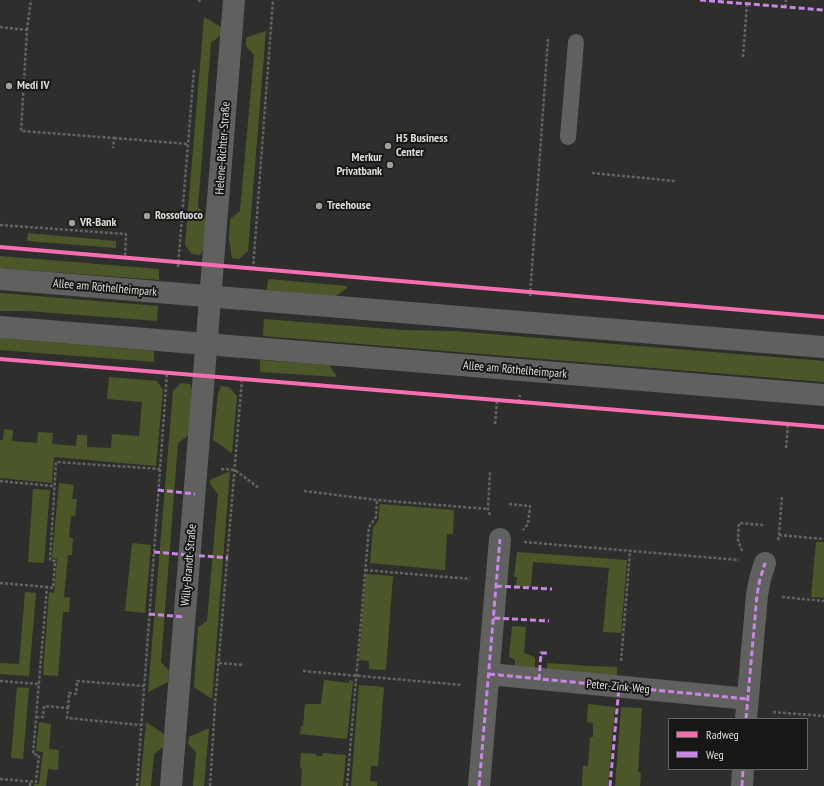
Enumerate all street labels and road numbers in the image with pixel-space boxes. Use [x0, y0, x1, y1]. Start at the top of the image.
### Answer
street label: Helene-Richter-Straße [213, 101, 233, 195]
street label: Allee am Röthelheimpark [52, 276, 158, 300]
street label: Allee am Röthelheimpark [462, 358, 568, 382]
street label: Willy-Brandt-Straße [178, 523, 200, 607]
street label: Peter-Zink-Weg [586, 677, 650, 697]

